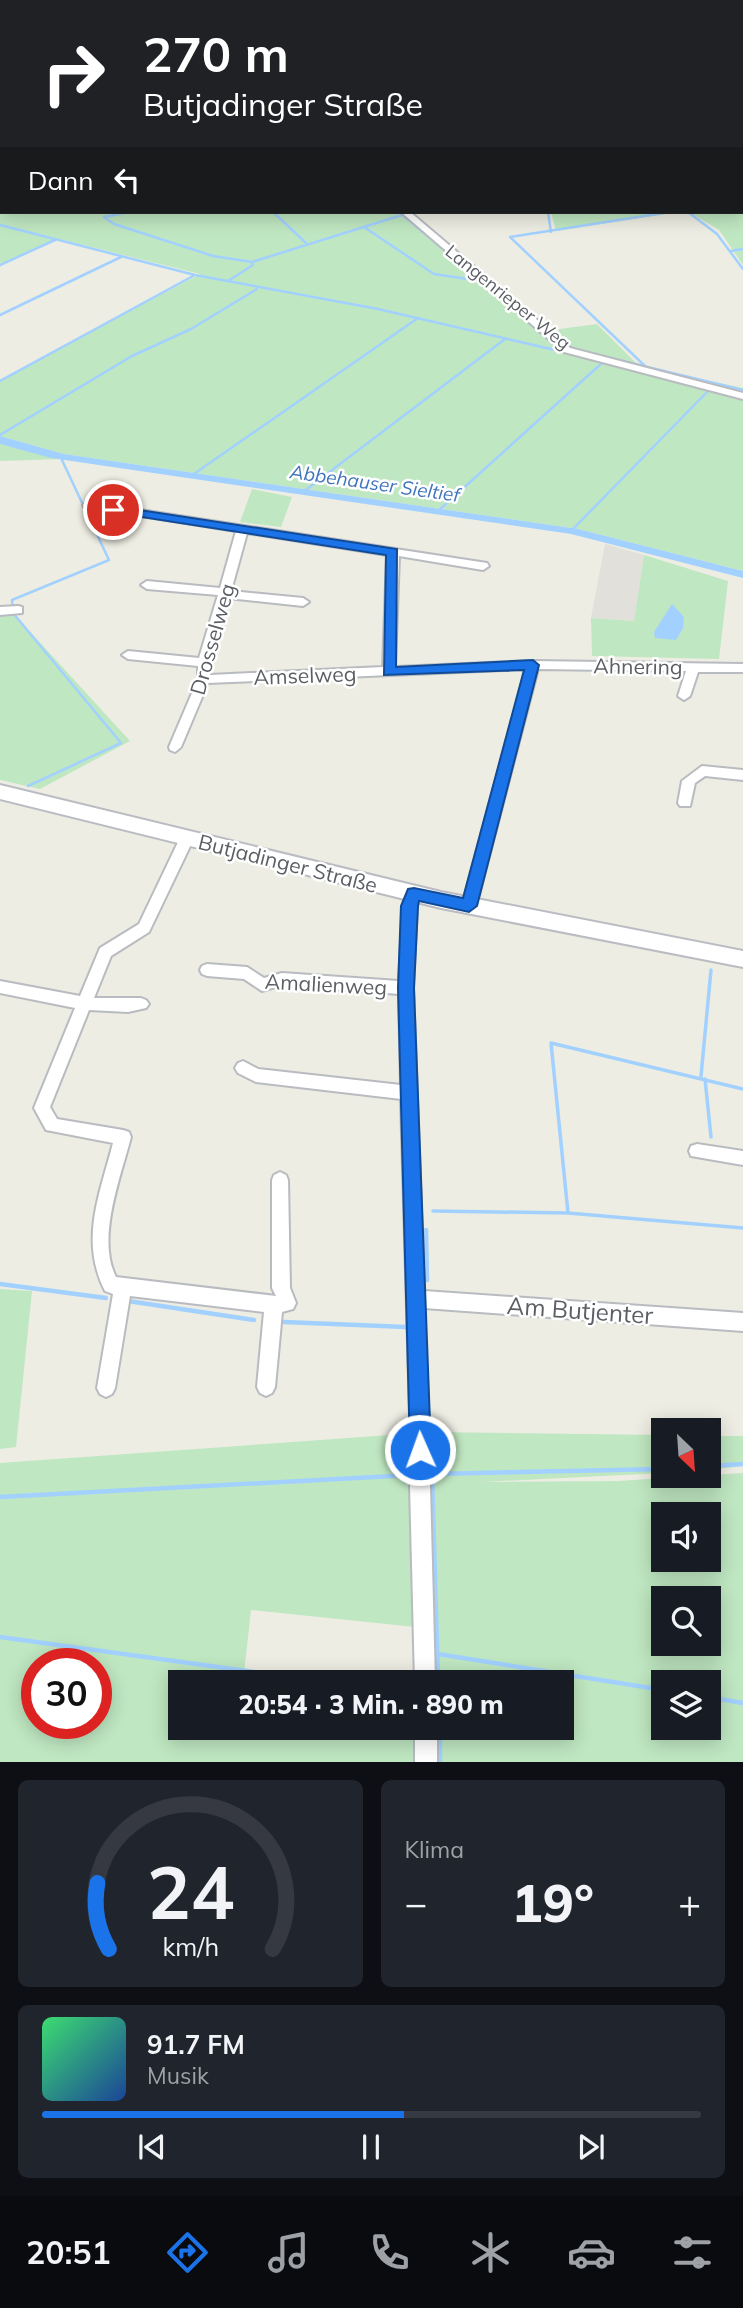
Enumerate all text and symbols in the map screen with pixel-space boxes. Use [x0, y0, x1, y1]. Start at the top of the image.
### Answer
text: 270 m [143, 23, 289, 84]
icon: right [28, 28, 119, 119]
text: Butjadinger Straße [143, 84, 423, 124]
icon: left [108, 161, 146, 199]
text: Dann [28, 164, 94, 197]
street label: Langenrieper Weg [441, 239, 575, 355]
water label: Abbehauser Sieltief [287, 459, 464, 507]
pin [83, 480, 143, 540]
icon: arrive [94, 491, 132, 529]
street label: Drosselweg [184, 580, 240, 698]
street label: Ahnering [593, 652, 683, 680]
street label: Amselweg [253, 660, 357, 690]
street label: Butjadinger Straße [196, 828, 380, 898]
street label: Amalienweg [264, 968, 388, 1000]
street label: Am Butjenter [506, 1290, 654, 1330]
position arrow [383, 1413, 457, 1487]
north arrow [651, 1418, 721, 1488]
map controls [651, 1418, 721, 1740]
button: sound [651, 1502, 721, 1572]
button: search [651, 1586, 721, 1656]
speed limit sign: 30 [21, 1648, 112, 1739]
button: layers [651, 1670, 721, 1740]
text: 20:54 · 3 Min. · 890 m [238, 1688, 504, 1721]
text: Klima [405, 1835, 464, 1864]
text: 24 [147, 1847, 234, 1938]
text: 19° [512, 1870, 594, 1935]
text: − [405, 1879, 427, 1927]
text: + [678, 1879, 701, 1927]
text: km/h [162, 1931, 219, 1962]
text: 91.7 FM [147, 2028, 245, 2061]
text: Musik [147, 2061, 209, 2090]
icon: previous [133, 2128, 171, 2166]
icon: pause [352, 2128, 390, 2166]
icon: next [572, 2128, 610, 2166]
icon: directions [163, 2228, 212, 2277]
icon: music [264, 2228, 313, 2277]
icon: phone [365, 2228, 414, 2277]
icon: climate [466, 2228, 515, 2277]
icon: car [567, 2228, 616, 2277]
icon: filters [668, 2228, 717, 2277]
text: 20:51 [26, 2232, 111, 2272]

